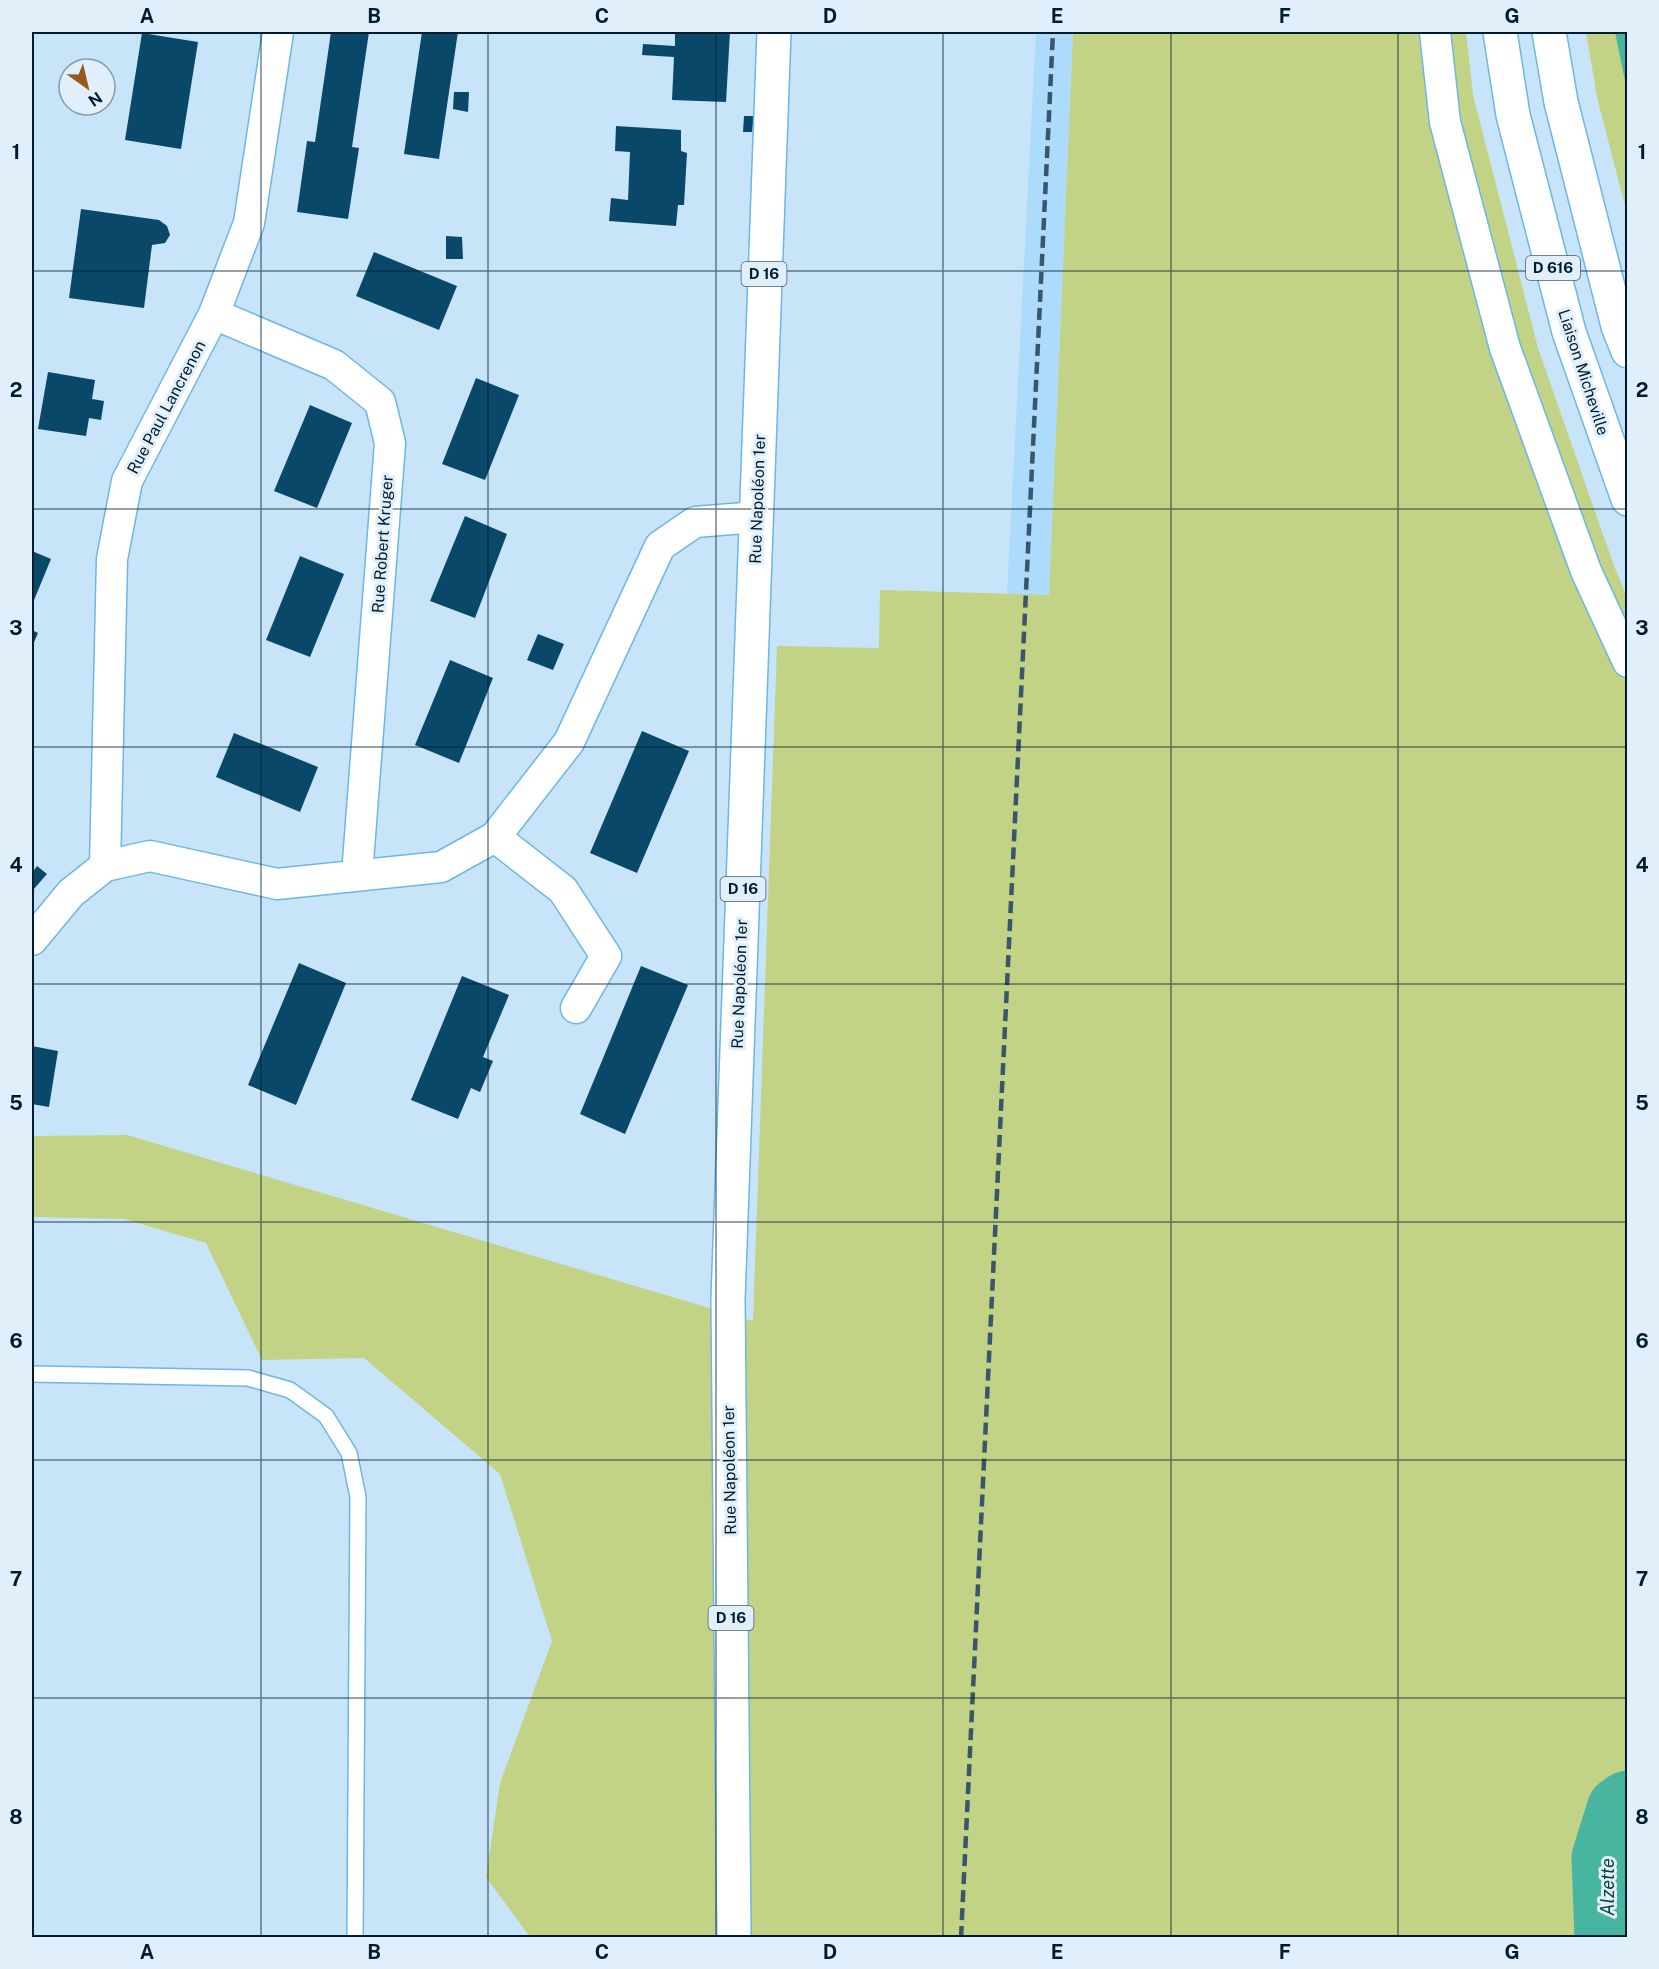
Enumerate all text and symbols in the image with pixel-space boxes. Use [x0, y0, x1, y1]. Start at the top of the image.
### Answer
text: A [140, 4, 154, 28]
text: B [367, 4, 381, 28]
text: C [595, 4, 609, 28]
text: D [823, 4, 837, 28]
text: E [1051, 4, 1063, 28]
text: F [1279, 4, 1291, 28]
text: G [1504, 4, 1520, 28]
north arrow [57, 57, 117, 117]
text: N [85, 88, 106, 110]
text: 1 [12, 140, 20, 164]
text: 1 [1638, 140, 1646, 164]
road number: D 616 [1526, 256, 1580, 280]
road number: D 16 [742, 262, 786, 286]
street label: Liaison Micheville [1554, 307, 1613, 438]
street label: Rue Paul Lancrenon [123, 337, 210, 477]
text: 2 [10, 378, 22, 402]
text: 2 [1636, 378, 1648, 402]
street label: Rue Napoléon 1er [746, 434, 769, 564]
street label: Rue Robert Kruger [368, 474, 397, 614]
text: 3 [9, 616, 23, 640]
text: 3 [1635, 616, 1649, 640]
text: 4 [9, 853, 23, 877]
text: 4 [1635, 853, 1649, 877]
road number: D 16 [720, 877, 766, 901]
street label: Rue Napoléon 1er [728, 919, 751, 1049]
text: 5 [9, 1091, 23, 1115]
text: 5 [1635, 1091, 1649, 1115]
text: 6 [9, 1329, 23, 1353]
text: 6 [1635, 1329, 1649, 1353]
street label: Rue Napoléon 1er [719, 1405, 740, 1535]
text: 7 [10, 1567, 22, 1591]
text: 7 [1636, 1567, 1648, 1591]
road number: D 16 [708, 1606, 754, 1630]
text: 8 [9, 1805, 23, 1829]
text: 8 [1635, 1805, 1649, 1829]
water label: Alzette [1597, 1858, 1618, 1916]
text: A [140, 1940, 154, 1964]
text: B [367, 1940, 381, 1964]
text: C [595, 1940, 609, 1964]
text: D [823, 1940, 837, 1964]
text: E [1051, 1940, 1063, 1964]
text: F [1279, 1940, 1291, 1964]
text: G [1504, 1940, 1520, 1964]

